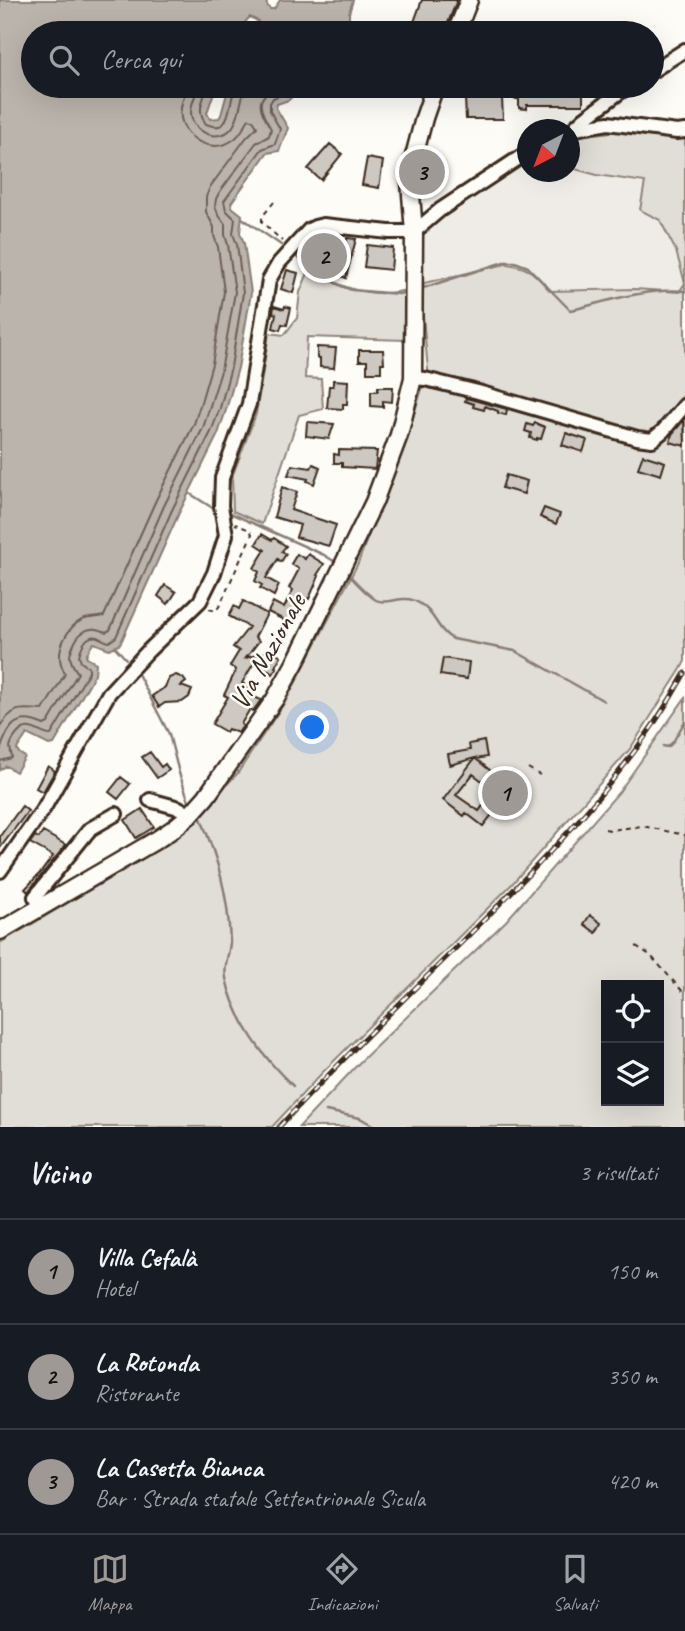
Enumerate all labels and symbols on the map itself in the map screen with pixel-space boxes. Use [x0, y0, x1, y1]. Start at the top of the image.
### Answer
north arrow [517, 119, 580, 182]
pin: 3 [399, 146, 445, 198]
pin: 2 [301, 230, 347, 282]
street label: Via Nazionale [221, 586, 314, 715]
your location [295, 710, 329, 744]
pin: 1 [482, 767, 528, 819]

